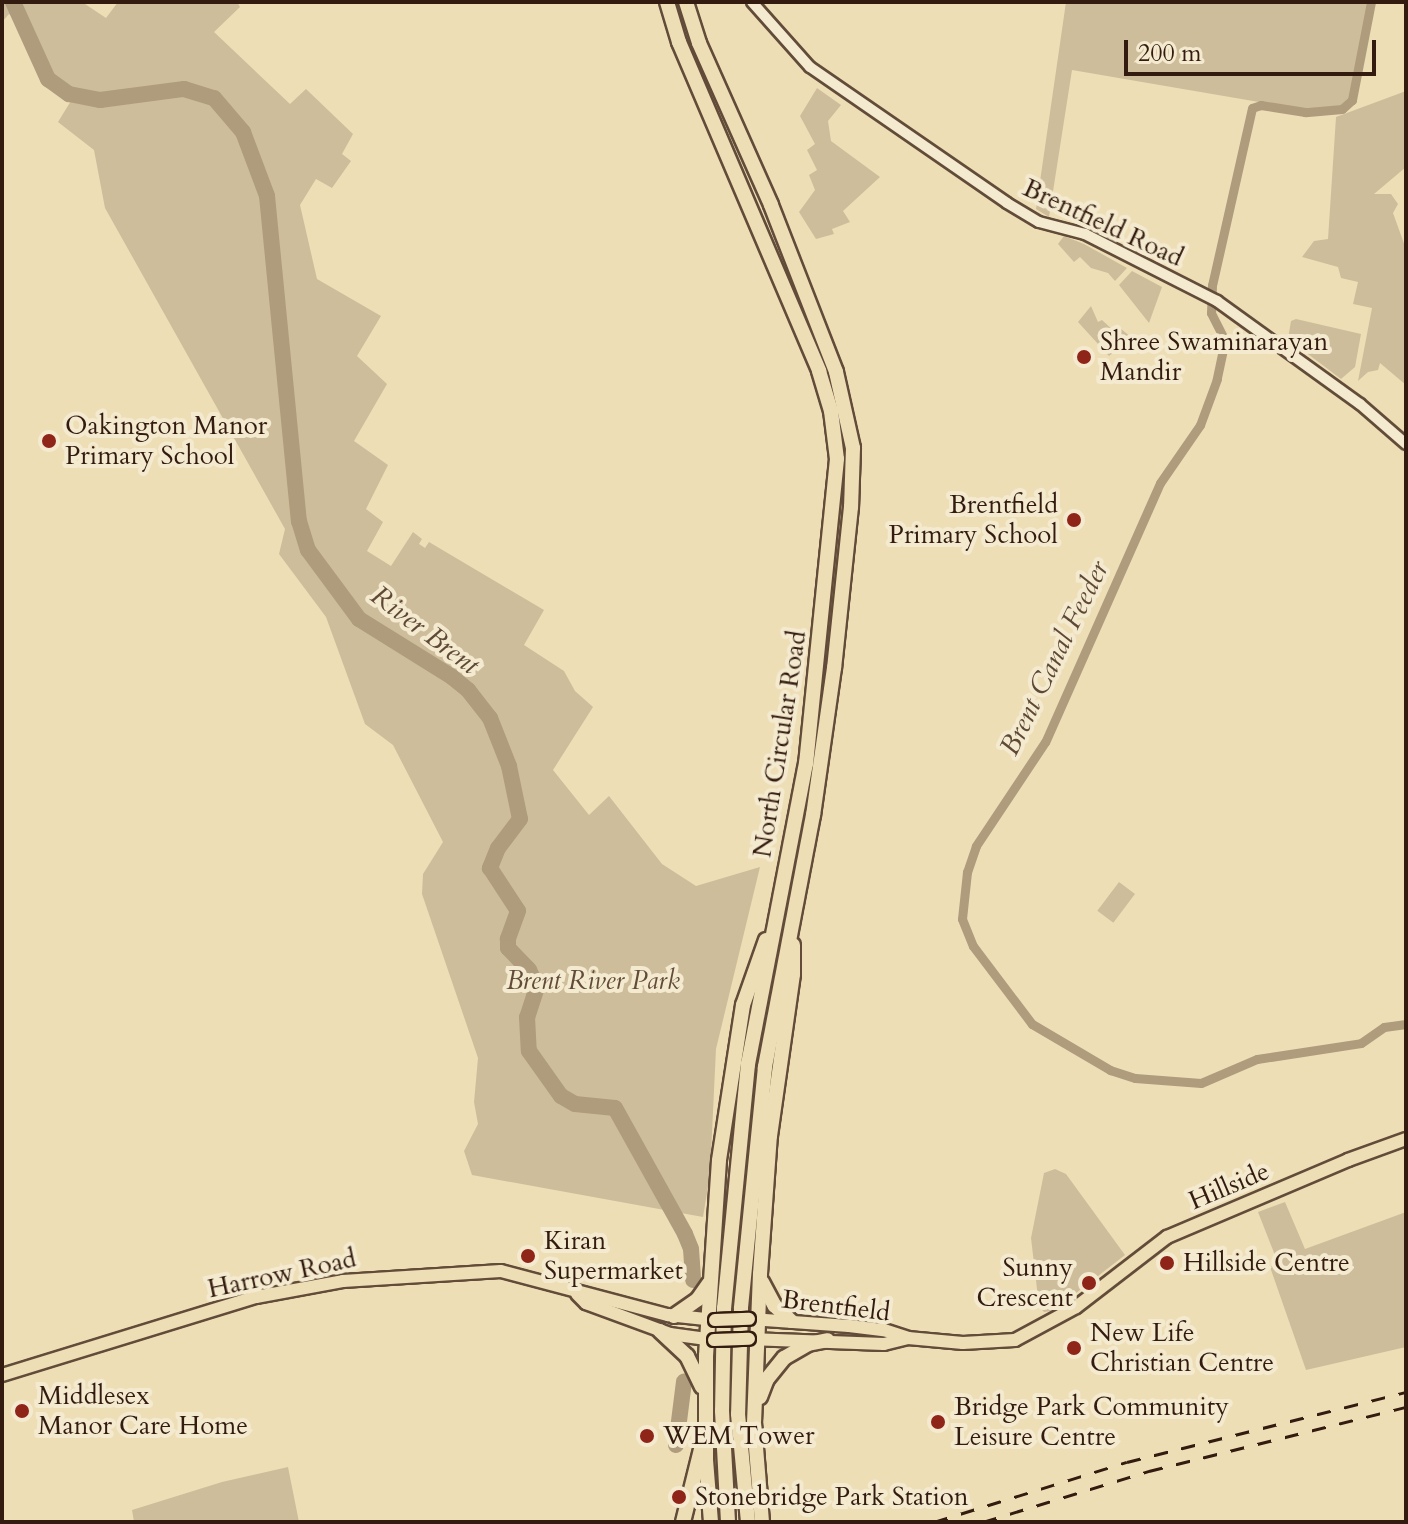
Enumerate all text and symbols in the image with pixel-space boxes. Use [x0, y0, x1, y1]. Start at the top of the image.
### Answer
scale bar [1128, 24, 1380, 74]
text: 200 m [1138, 37, 1202, 70]
street label: Brentfield Road [1018, 172, 1188, 274]
place label: Shree Swaminarayan Mandir [1100, 326, 1328, 388]
marker: Shree Swaminarayan Mandir [1075, 348, 1093, 366]
place label: Oakington Manor Primary School [65, 410, 267, 472]
marker: Oakington Manor Primary School [40, 432, 58, 450]
place label: Brentfield Primary School [889, 489, 1058, 550]
marker: Brentfield Primary School [1065, 511, 1083, 529]
water label: Brent Canal Feeder [992, 555, 1116, 761]
water label: River Brent [364, 578, 486, 682]
street label: North Circular Road [747, 628, 813, 860]
park label: Brent River Park [506, 965, 680, 997]
street label: Hillside [1184, 1155, 1274, 1217]
place label: Kiran Supermarket [544, 1225, 683, 1286]
street label: Harrow Road [205, 1243, 359, 1305]
marker: Kiran Supermarket [519, 1247, 537, 1265]
place label: Hillside Centre [1183, 1247, 1350, 1279]
place label: Sunny Crescent [976, 1252, 1073, 1314]
marker: Hillside Centre [1158, 1254, 1176, 1272]
marker: Sunny Crescent [1080, 1274, 1098, 1292]
street label: Brentfield [780, 1284, 892, 1328]
place label: New Life Christian Centre [1090, 1317, 1274, 1378]
marker: New Life Christian Centre [1065, 1339, 1083, 1357]
place label: Middlesex Manor Care Home [38, 1380, 248, 1442]
place label: Bridge Park Community Leisure Centre [954, 1391, 1229, 1452]
marker: Middlesex Manor Care Home [13, 1402, 31, 1420]
marker: Bridge Park Community Leisure Centre [929, 1413, 947, 1431]
place label: WEM Tower [663, 1420, 814, 1452]
marker: WEM Tower [638, 1427, 656, 1445]
place label: Stonebridge Park Station [695, 1481, 969, 1513]
marker: Stonebridge Park Station [670, 1488, 688, 1506]

